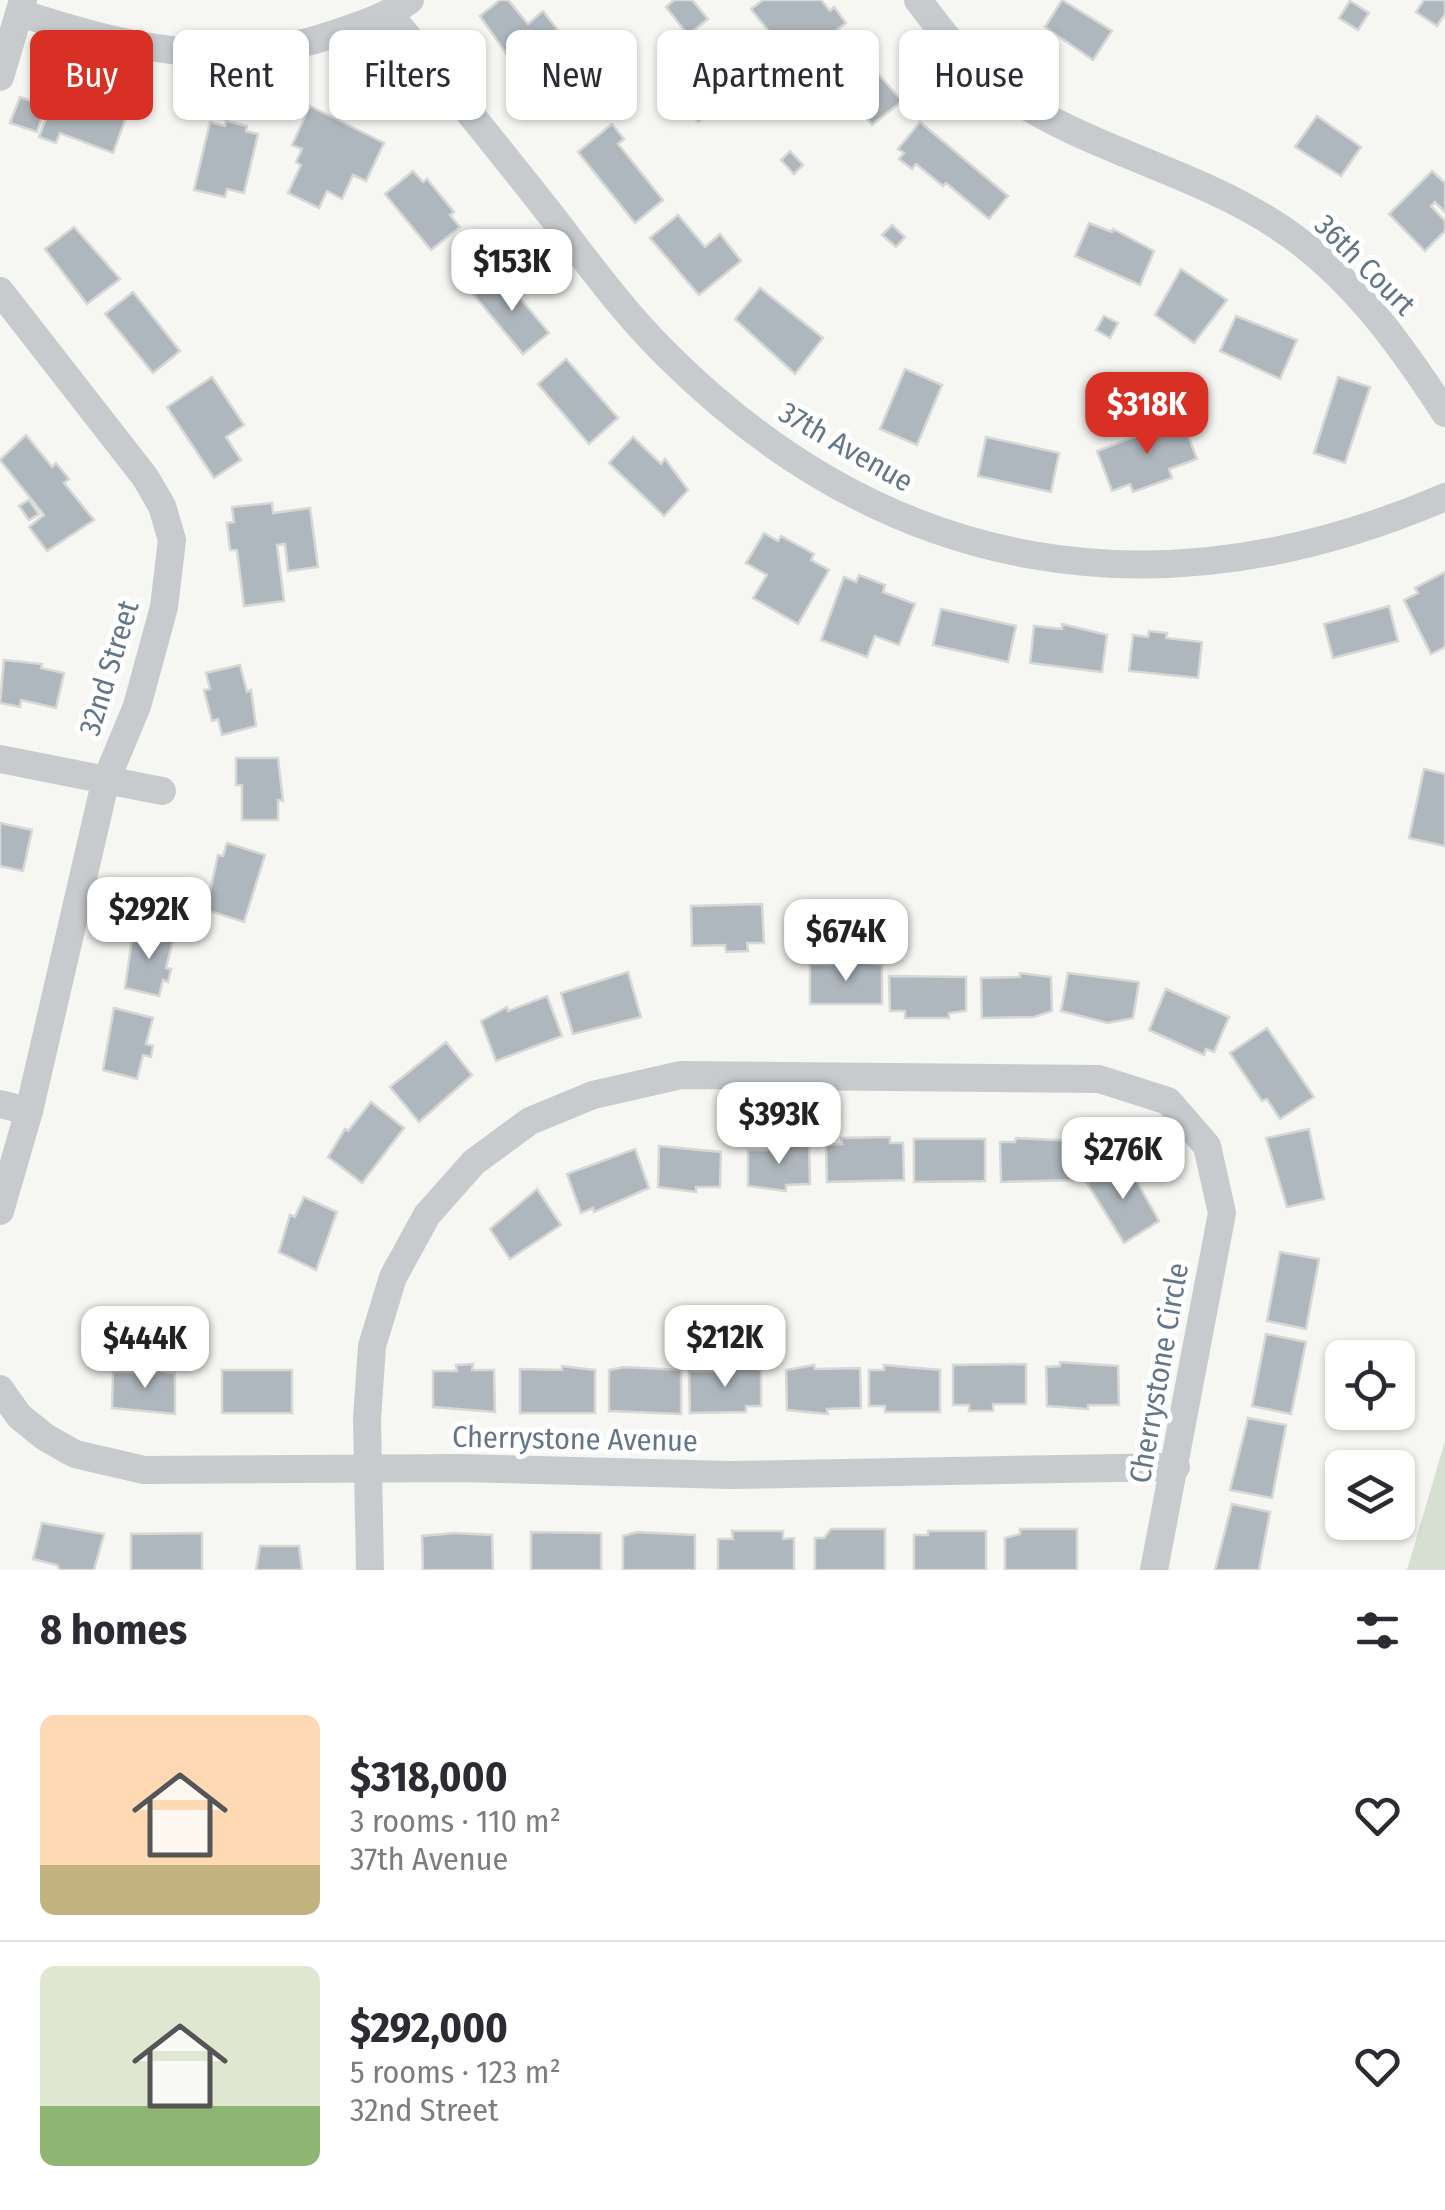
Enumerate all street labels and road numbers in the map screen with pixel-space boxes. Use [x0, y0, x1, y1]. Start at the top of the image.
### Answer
street label: 36th Court [1307, 207, 1423, 323]
street label: 37th Avenue [773, 394, 919, 500]
street label: 32nd Street [71, 596, 147, 740]
street label: Cherrystone Circle [1122, 1260, 1196, 1486]
street label: Cherrystone Avenue [452, 1419, 698, 1459]

